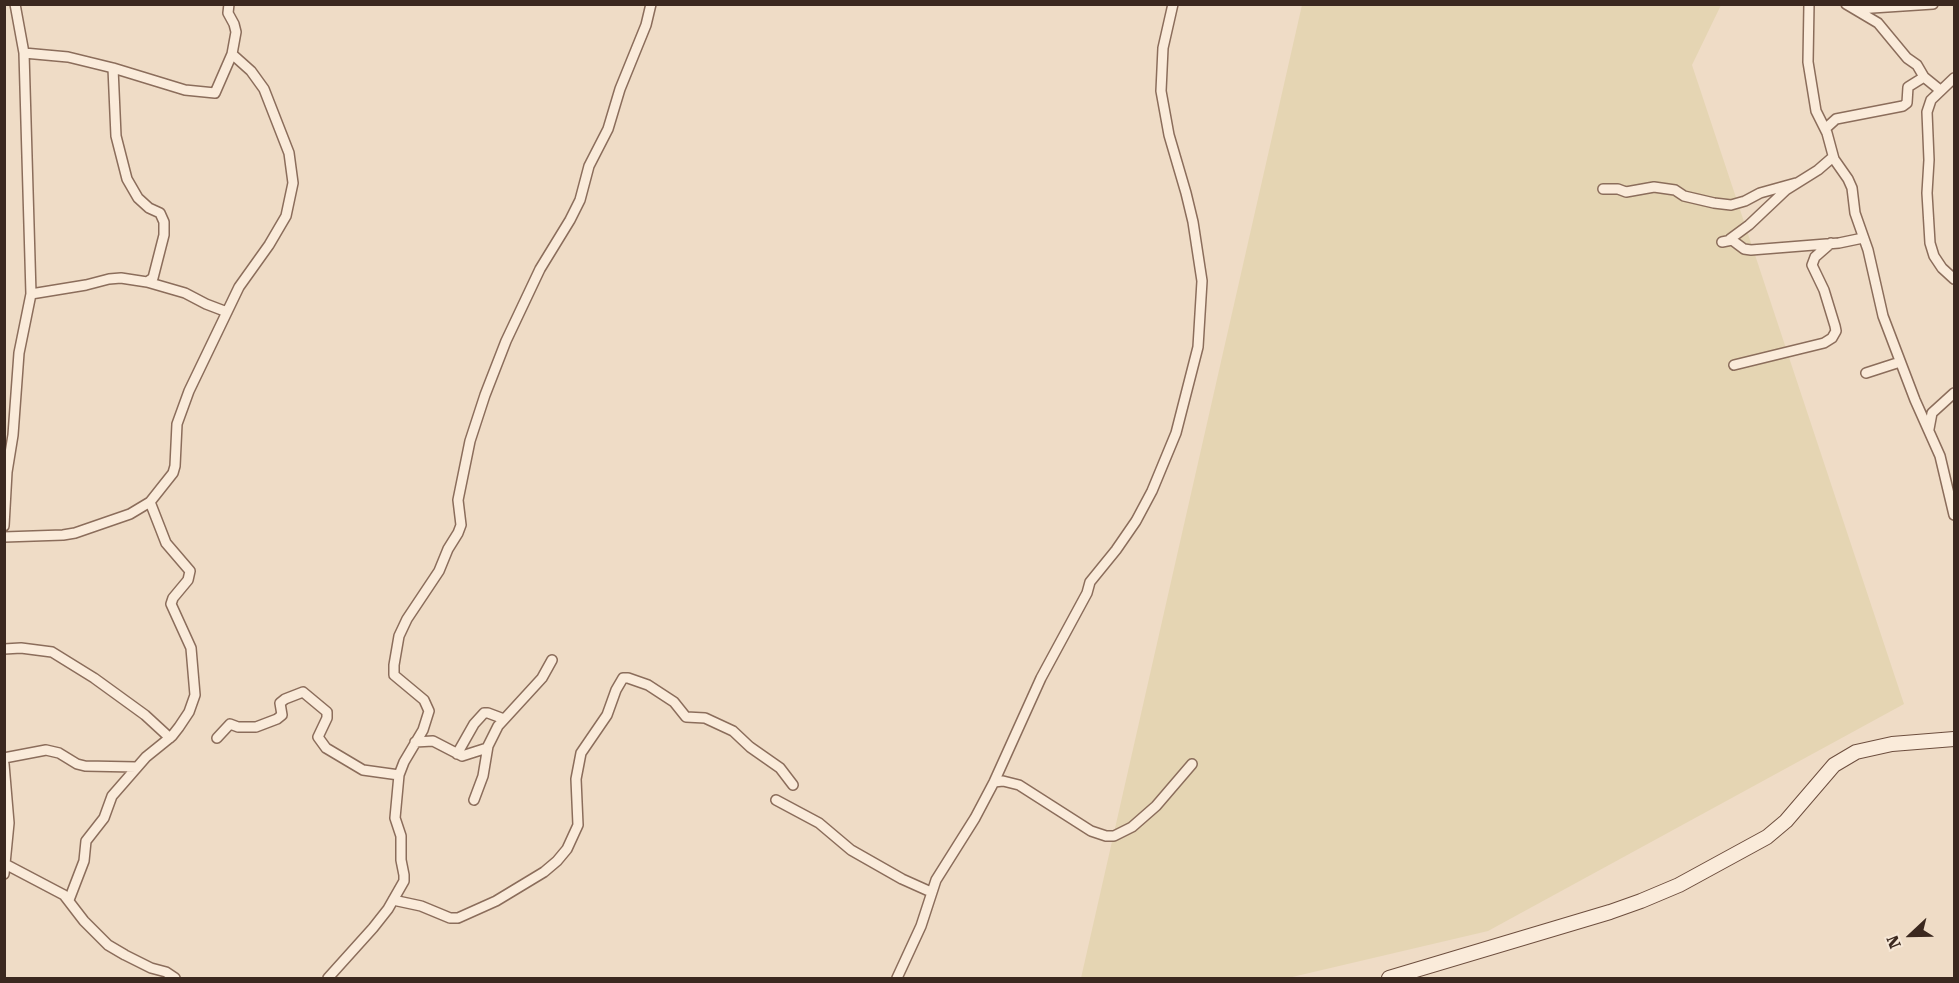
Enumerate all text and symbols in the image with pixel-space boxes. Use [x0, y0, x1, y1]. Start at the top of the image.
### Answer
north arrow [1881, 905, 1941, 965]
text: N [1883, 933, 1905, 951]

